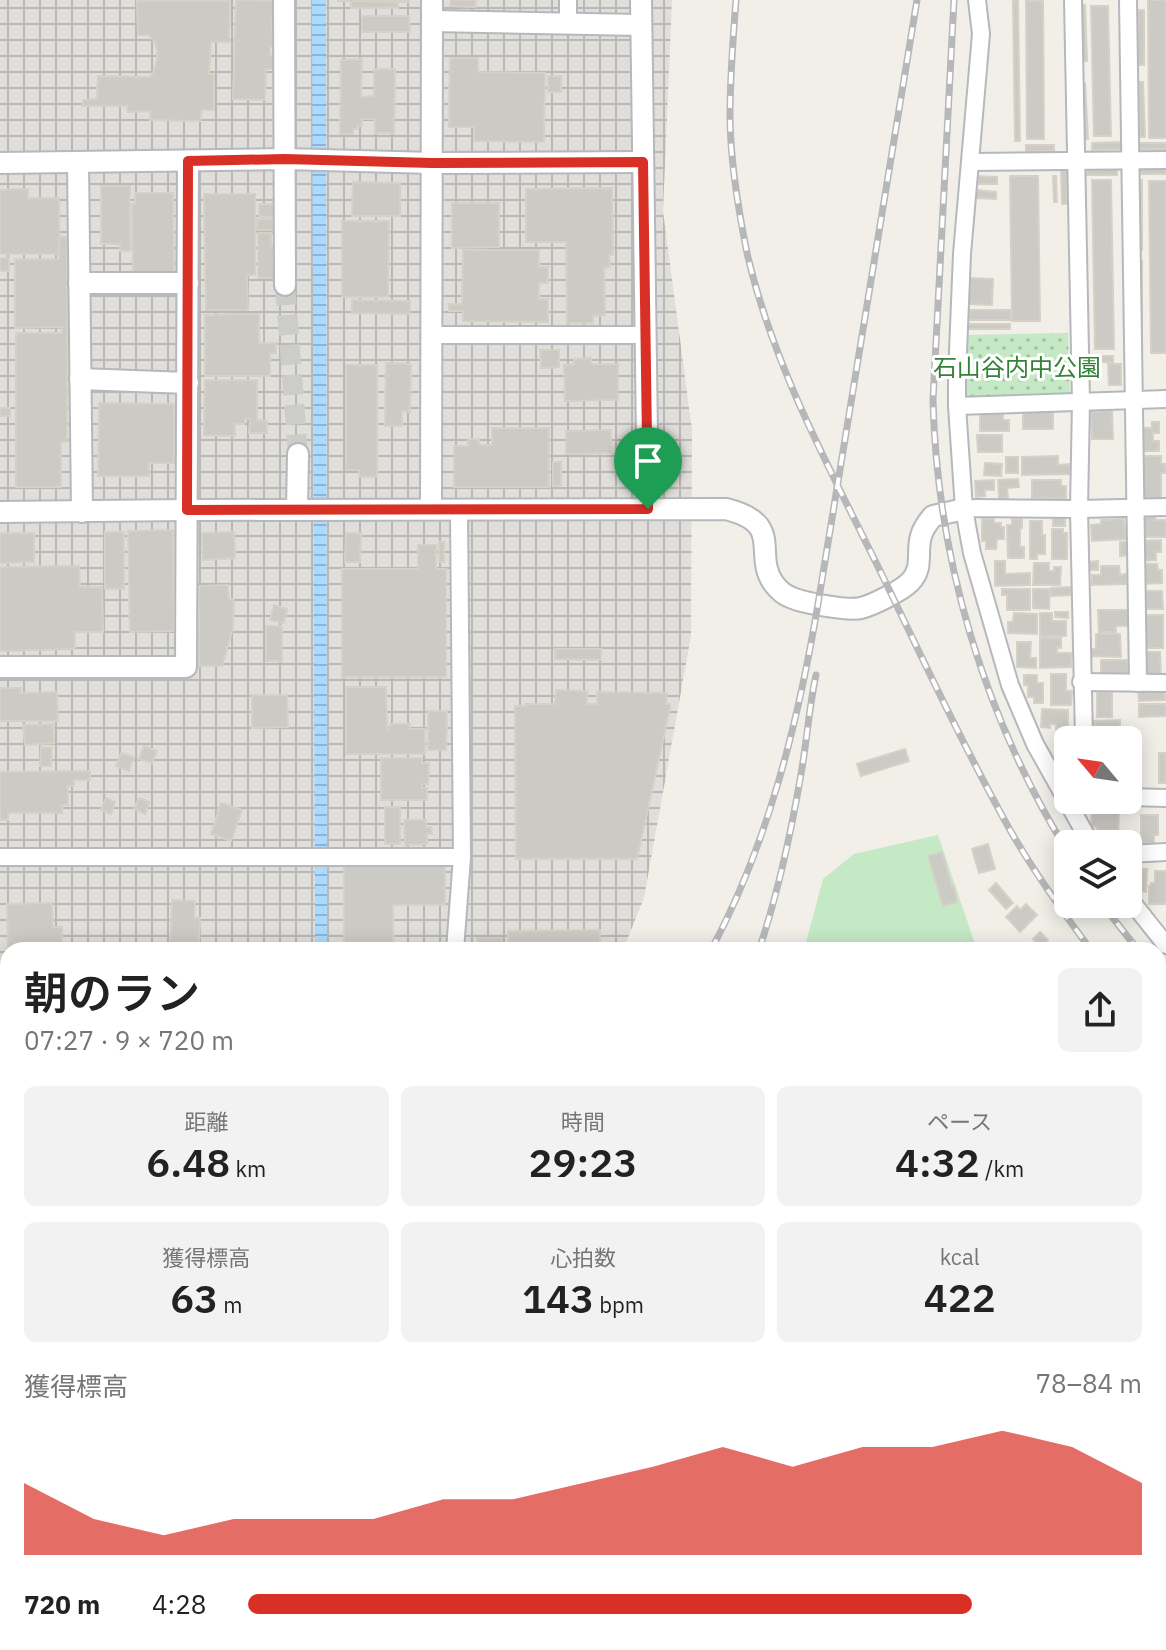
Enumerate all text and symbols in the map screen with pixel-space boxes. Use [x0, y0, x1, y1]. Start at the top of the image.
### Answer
park label: 石山谷内中公園 [933, 351, 1101, 383]
pin [614, 427, 682, 509]
icon: arrive [626, 439, 670, 483]
north arrow [1054, 726, 1142, 814]
map controls [1054, 726, 1142, 918]
button: layers [1054, 830, 1142, 918]
text: 朝のラン [24, 964, 200, 1021]
button: share [1058, 968, 1142, 1052]
text: 07:27 · 9 × 720 m [24, 1023, 234, 1057]
text: 距離 [184, 1107, 228, 1136]
text: 時間 [561, 1107, 605, 1136]
text: ペース [927, 1107, 992, 1136]
text: 6.48 [146, 1136, 230, 1188]
text: 29:23 [529, 1136, 637, 1188]
text: 4:32 [895, 1136, 980, 1188]
text: km [230, 1154, 266, 1183]
text: /km [980, 1154, 1024, 1183]
text: kcal [940, 1242, 980, 1271]
text: 獲得標高 [162, 1243, 250, 1272]
text: 心拍数 [550, 1243, 616, 1272]
text: 422 [924, 1271, 996, 1323]
text: 63 [170, 1272, 218, 1324]
text: 143 [522, 1272, 594, 1324]
text: m [218, 1290, 243, 1319]
text: bpm [594, 1290, 644, 1319]
text: 78–84 m [1035, 1366, 1142, 1400]
text: 獲得標高 [24, 1369, 128, 1403]
text: 720 m [24, 1587, 100, 1621]
text: 4:28 [152, 1587, 206, 1621]

